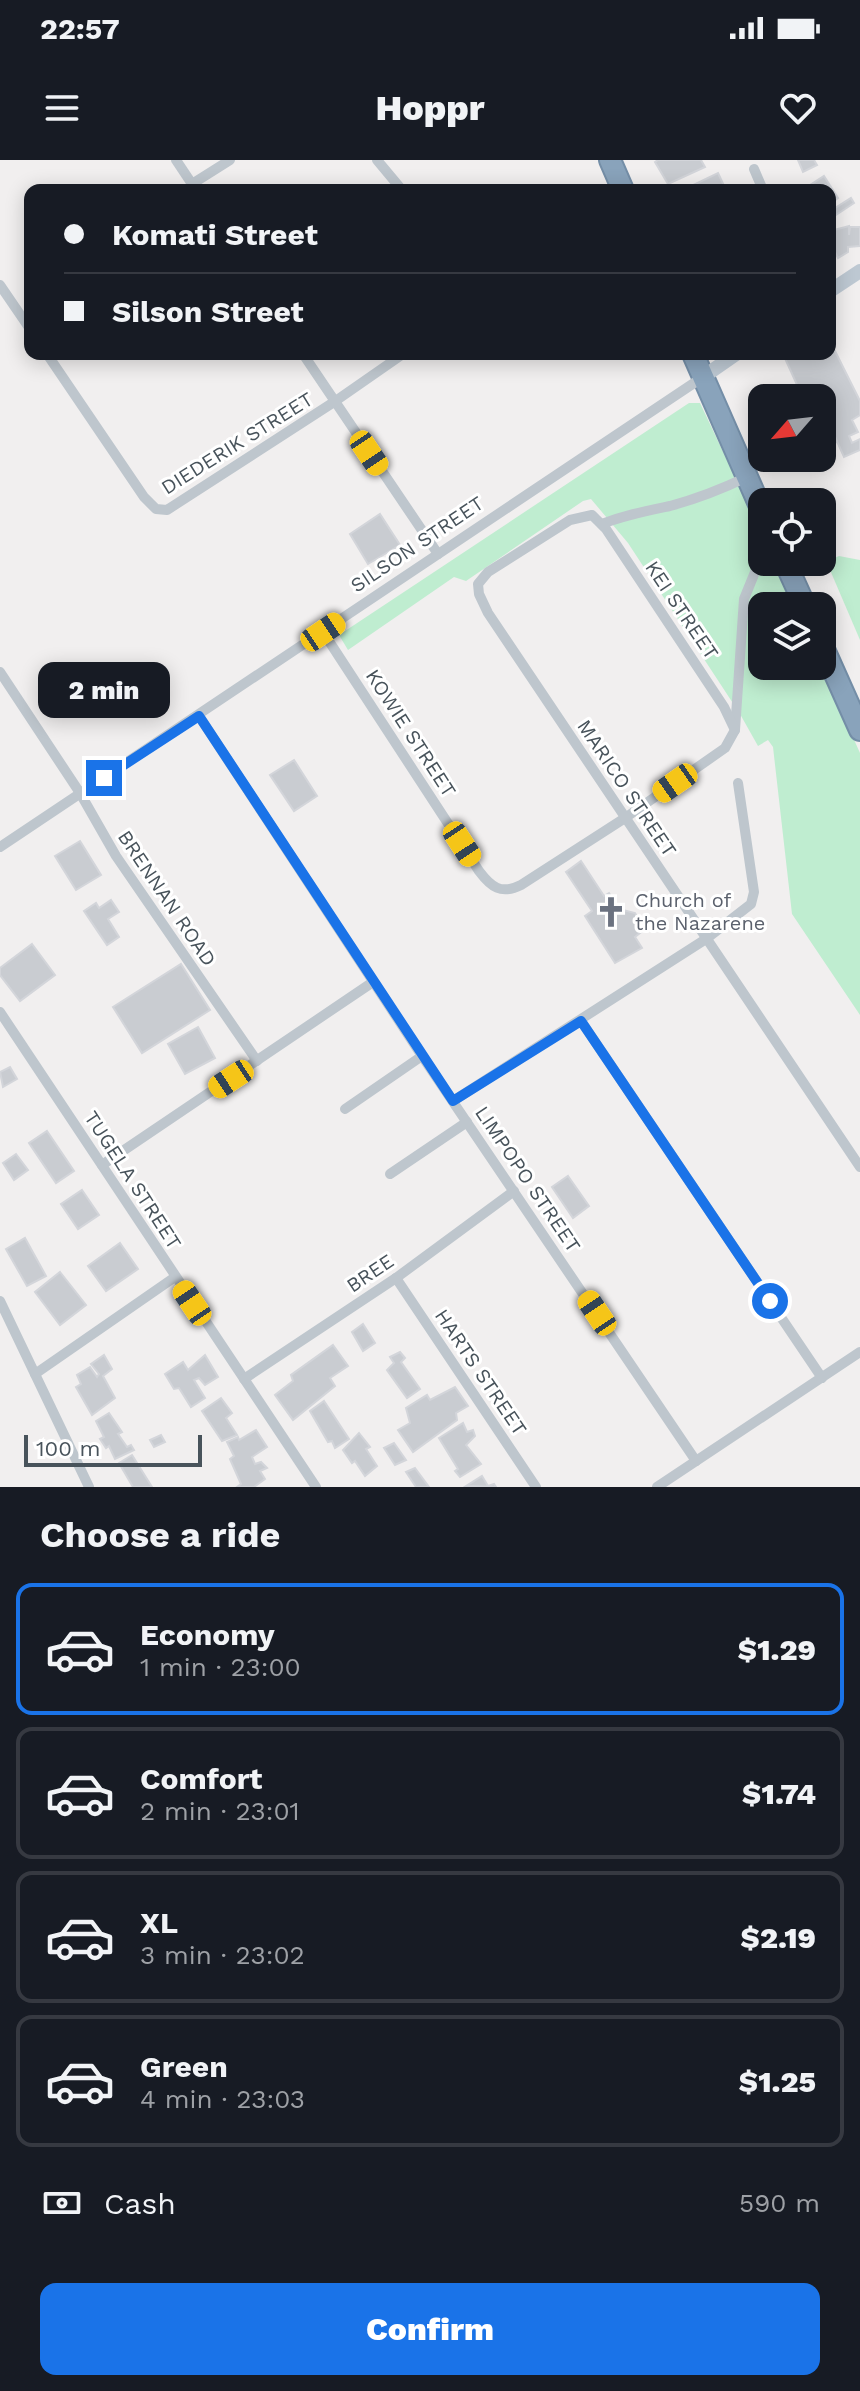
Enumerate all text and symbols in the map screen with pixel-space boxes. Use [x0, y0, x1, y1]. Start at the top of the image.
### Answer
text: 22:57 [40, 11, 120, 46]
icon: menu [40, 86, 84, 130]
icon: heart [776, 86, 820, 130]
text: Hoppr [375, 87, 485, 129]
text: Komati Street [112, 217, 318, 252]
text: Silson Street [112, 294, 304, 329]
north arrow [748, 384, 836, 472]
map controls [748, 384, 836, 680]
street label: DIEDERIK STREET [157, 387, 317, 499]
car [346, 426, 392, 480]
button: locate [748, 488, 836, 576]
street label: SILSON STREET [346, 491, 488, 597]
street label: KEI STREET [640, 556, 724, 664]
button: layers [748, 592, 836, 680]
car [296, 609, 350, 655]
callout: 2 min [38, 662, 170, 718]
street label: KOWIE STREET [361, 665, 461, 801]
text: 2 min [69, 675, 139, 705]
street label: MARICO STREET [572, 715, 682, 861]
car [648, 759, 702, 807]
route end [86, 760, 122, 796]
car [439, 817, 485, 871]
street label: BRENNAN ROAD [113, 826, 221, 970]
place label: Church of the Nazarene [635, 888, 765, 935]
church icon: Church of the Nazarene [594, 895, 628, 929]
car [204, 1056, 258, 1102]
street label: LIMPOPO STREET [470, 1101, 586, 1257]
street label: TUGELA STREET [79, 1106, 187, 1254]
street label: BREE [342, 1249, 398, 1297]
car [169, 1276, 215, 1330]
route start [752, 1283, 788, 1319]
car [574, 1286, 620, 1340]
street label: HARTS STREET [430, 1304, 532, 1440]
scale bar [24, 1431, 202, 1467]
text: 100 m [36, 1436, 100, 1461]
text: Choose a ride [40, 1514, 280, 1556]
icon: car [44, 1613, 116, 1685]
text: Economy [140, 1617, 275, 1652]
text: $1.29 [738, 1632, 816, 1667]
text: 1 min · 23:00 [140, 1652, 301, 1682]
icon: car [44, 1757, 116, 1829]
text: Comfort [140, 1761, 262, 1796]
text: $1.74 [742, 1776, 816, 1811]
text: 2 min · 23:01 [140, 1796, 300, 1826]
icon: car [44, 1901, 116, 1973]
text: XL [140, 1905, 178, 1940]
text: $2.19 [741, 1920, 816, 1955]
text: 3 min · 23:02 [140, 1940, 305, 1970]
icon: car [44, 2045, 116, 2117]
text: Green [140, 2049, 228, 2084]
text: $1.25 [739, 2064, 816, 2099]
text: 4 min · 23:03 [140, 2084, 305, 2114]
icon: cash [40, 2181, 84, 2225]
text: Cash [104, 2186, 176, 2221]
text: 590 m [739, 2188, 820, 2218]
button: Confirm [40, 2283, 820, 2375]

